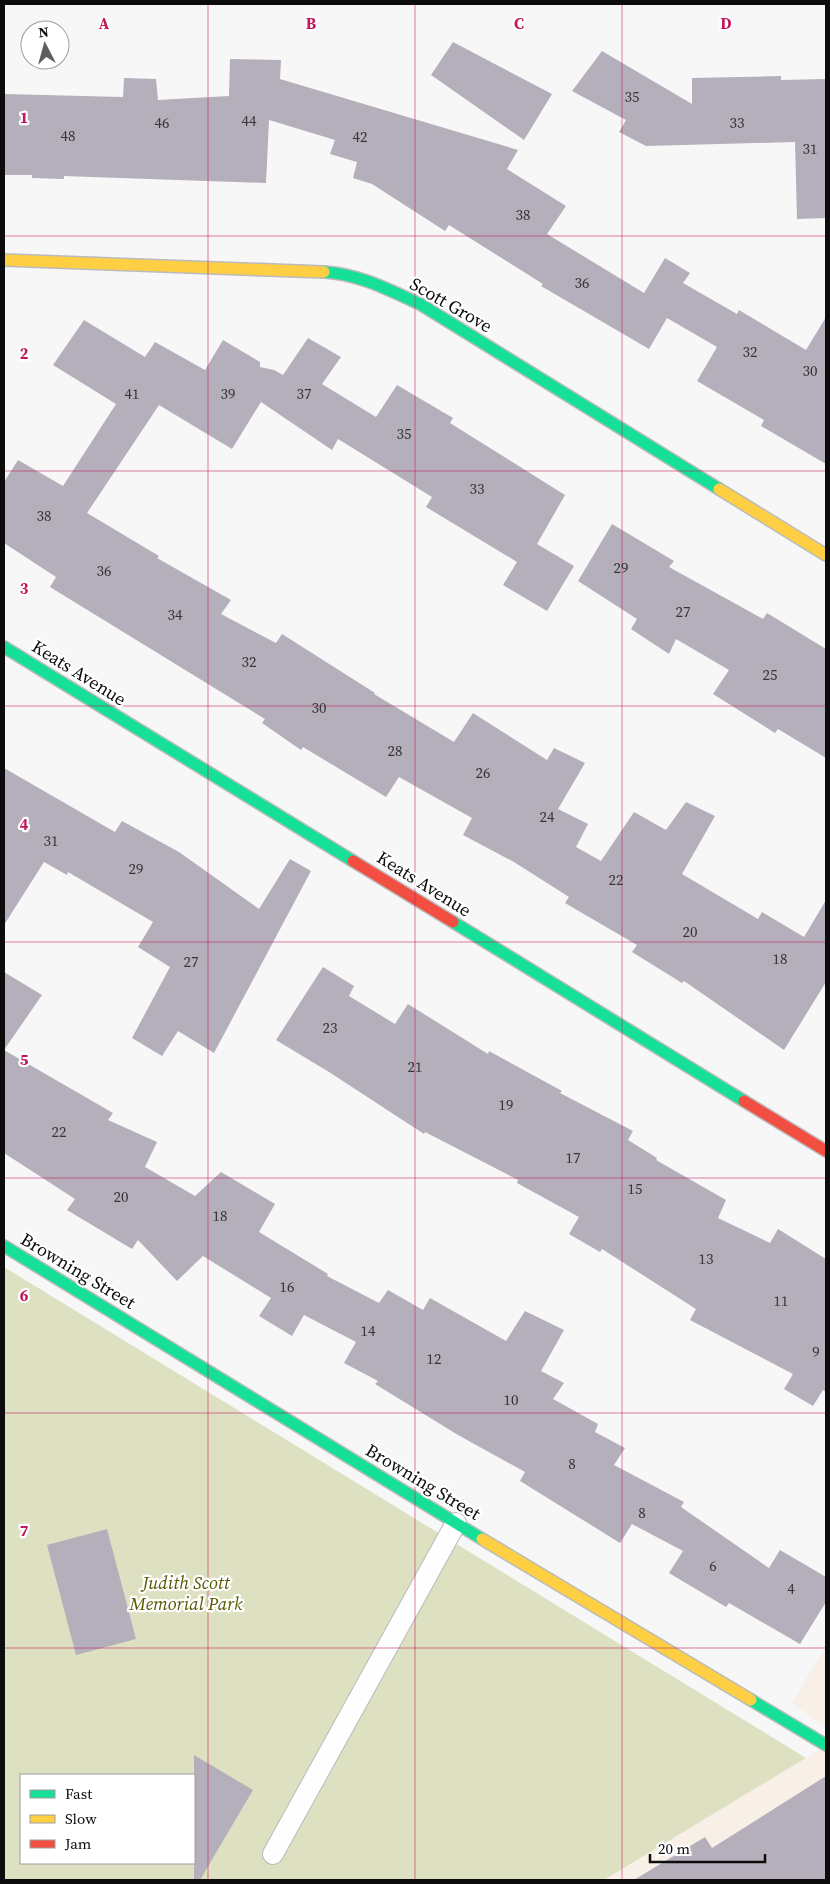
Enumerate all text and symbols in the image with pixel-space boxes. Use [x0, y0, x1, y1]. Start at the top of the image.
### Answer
text: A [99, 12, 110, 34]
text: B [306, 12, 317, 34]
text: C [514, 12, 524, 34]
text: D [720, 12, 732, 34]
north arrow [20, 20, 70, 70]
text: N [38, 22, 50, 43]
house number: 35 [624, 86, 640, 107]
text: 1 [20, 106, 28, 128]
house number: 44 [241, 110, 257, 131]
house number: 46 [154, 112, 170, 133]
house number: 33 [729, 112, 745, 133]
house number: 48 [60, 125, 76, 146]
house number: 42 [352, 126, 368, 147]
house number: 31 [802, 138, 818, 159]
house number: 38 [515, 204, 531, 225]
street label: Scott Grove [405, 271, 497, 338]
house number: 36 [574, 272, 590, 293]
house number: 32 [742, 341, 758, 362]
text: 2 [20, 342, 29, 364]
house number: 30 [802, 360, 818, 381]
house number: 41 [124, 383, 140, 404]
house number: 39 [220, 383, 236, 404]
house number: 37 [296, 383, 312, 404]
house number: 35 [396, 423, 412, 444]
house number: 33 [469, 478, 485, 499]
house number: 38 [36, 505, 52, 526]
house number: 29 [613, 557, 629, 578]
house number: 36 [96, 560, 112, 581]
text: 3 [20, 577, 29, 599]
house number: 27 [675, 601, 691, 622]
house number: 34 [167, 604, 183, 625]
street label: Keats Avenue [27, 634, 131, 711]
house number: 32 [241, 651, 257, 672]
house number: 25 [762, 664, 778, 685]
house number: 30 [311, 697, 327, 718]
house number: 28 [387, 740, 403, 761]
house number: 26 [475, 762, 491, 783]
house number: 24 [539, 806, 555, 827]
text: 4 [20, 813, 29, 835]
house number: 31 [43, 830, 59, 851]
street label: Keats Avenue [372, 845, 476, 922]
house number: 29 [128, 858, 144, 879]
house number: 22 [608, 869, 624, 890]
house number: 20 [682, 921, 698, 942]
house number: 18 [772, 948, 788, 969]
house number: 27 [183, 951, 199, 972]
house number: 23 [322, 1017, 338, 1038]
text: 5 [20, 1048, 29, 1070]
house number: 21 [407, 1056, 423, 1077]
house number: 19 [498, 1094, 514, 1115]
house number: 22 [51, 1121, 67, 1142]
house number: 17 [565, 1147, 581, 1168]
house number: 15 [627, 1178, 643, 1199]
house number: 20 [113, 1186, 129, 1207]
house number: 18 [212, 1205, 228, 1226]
street label: Browning Street [16, 1226, 140, 1315]
house number: 13 [698, 1248, 714, 1269]
house number: 16 [279, 1276, 295, 1297]
text: 6 [20, 1284, 29, 1306]
house number: 11 [773, 1290, 789, 1311]
house number: 14 [360, 1320, 376, 1341]
house number: 9 [812, 1341, 820, 1362]
house number: 12 [426, 1348, 442, 1369]
house number: 10 [503, 1389, 519, 1410]
street label: Browning Street [361, 1437, 485, 1526]
house number: 8 [568, 1453, 576, 1474]
house number: 8 [638, 1502, 646, 1523]
text: 7 [20, 1519, 29, 1541]
house number: 6 [709, 1555, 717, 1576]
park label: Judith Scott Memorial Park [129, 1570, 243, 1616]
house number: 4 [787, 1578, 795, 1599]
legend [20, 1774, 195, 1864]
text: Fast [65, 1783, 92, 1804]
text: Slow [65, 1808, 97, 1829]
scale bar [650, 1832, 765, 1864]
text: Jam [64, 1833, 92, 1854]
text: 20 m [658, 1838, 690, 1859]

